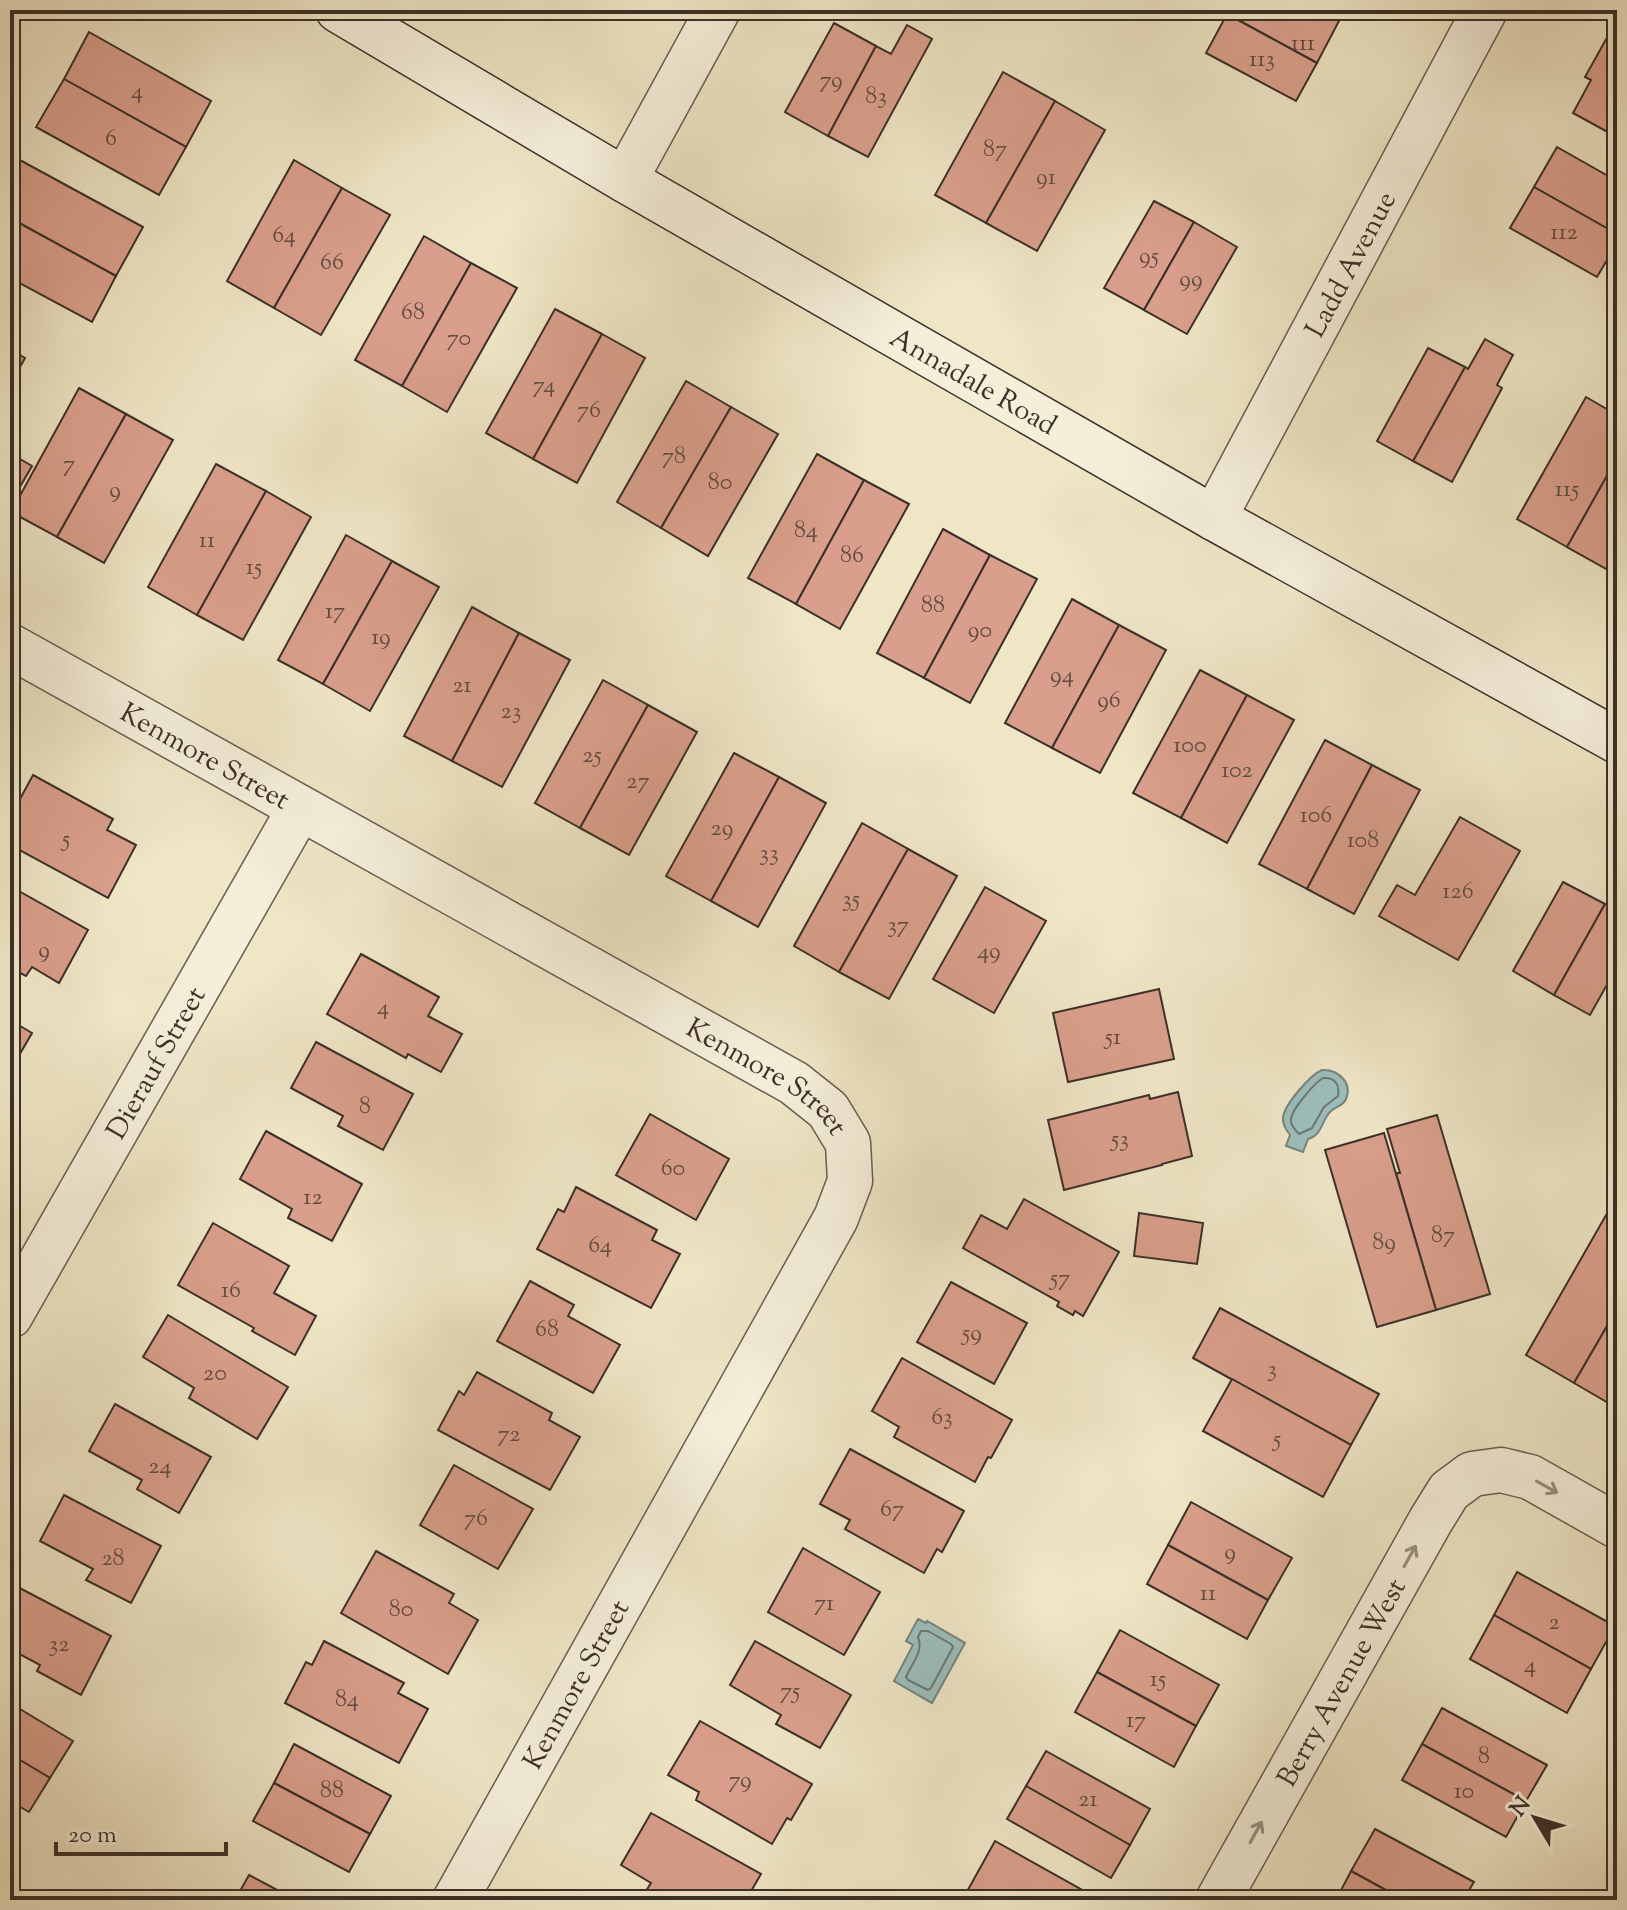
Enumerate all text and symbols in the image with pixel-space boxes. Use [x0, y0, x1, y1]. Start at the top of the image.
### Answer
house number: 111 [1291, 27, 1315, 61]
house number: 113 [1249, 43, 1275, 77]
house number: 79 [819, 64, 843, 98]
house number: 4 [131, 75, 143, 109]
house number: 83 [865, 80, 887, 114]
house number: 6 [105, 122, 117, 156]
house number: 87 [983, 133, 1007, 167]
house number: 91 [1036, 161, 1056, 195]
street label: Ladd Avenue [1297, 185, 1408, 345]
house number: 112 [1550, 216, 1578, 250]
house number: 64 [272, 219, 296, 253]
house number: 95 [1139, 240, 1159, 274]
house number: 66 [320, 246, 344, 280]
house number: 99 [1179, 263, 1203, 297]
house number: 68 [401, 296, 425, 330]
street label: Annadale Road [882, 319, 1064, 447]
house number: 70 [447, 322, 471, 356]
house number: 74 [533, 369, 555, 403]
house number: 76 [577, 394, 601, 428]
house number: 78 [662, 440, 686, 474]
house number: 7 [63, 448, 75, 482]
house number: 80 [708, 466, 732, 500]
house number: 115 [1555, 473, 1579, 507]
house number: 9 [109, 474, 121, 508]
house number: 84 [794, 514, 818, 548]
house number: 11 [199, 524, 215, 558]
house number: 86 [840, 539, 864, 573]
house number: 15 [246, 551, 262, 585]
house number: 88 [921, 589, 945, 623]
house number: 17 [325, 595, 345, 629]
house number: 90 [968, 614, 992, 648]
house number: 19 [371, 621, 391, 655]
house number: 94 [1050, 659, 1074, 693]
house number: 21 [452, 669, 472, 703]
house number: 96 [1097, 684, 1121, 718]
street label: Kenmore Street [112, 694, 297, 821]
house number: 23 [501, 695, 521, 729]
house number: 100 [1173, 729, 1207, 763]
house number: 25 [582, 739, 602, 773]
house number: 102 [1221, 754, 1253, 788]
house number: 27 [626, 765, 650, 799]
house number: 106 [1300, 799, 1332, 833]
house number: 29 [711, 812, 733, 846]
house number: 5 [60, 823, 70, 857]
house number: 108 [1347, 824, 1379, 858]
house number: 33 [759, 837, 779, 871]
house number: 126 [1442, 875, 1474, 909]
house number: 35 [842, 883, 860, 917]
house number: 37 [887, 909, 909, 943]
house number: 9 [38, 934, 50, 968]
house number: 49 [977, 935, 1001, 969]
street label: Dierauf Street [98, 980, 217, 1148]
house number: 4 [377, 991, 389, 1025]
street label: Kenmore Street [678, 1010, 856, 1144]
house number: 51 [1103, 1021, 1121, 1055]
house number: 8 [359, 1090, 371, 1124]
house number: 53 [1109, 1123, 1129, 1157]
house number: 60 [661, 1152, 685, 1186]
house number: 12 [303, 1181, 323, 1215]
house number: 87 [1431, 1219, 1455, 1253]
house number: 89 [1372, 1226, 1396, 1260]
house number: 64 [588, 1229, 612, 1263]
house number: 57 [1048, 1262, 1070, 1296]
house number: 16 [221, 1274, 241, 1308]
house number: 68 [535, 1313, 559, 1347]
house number: 59 [960, 1317, 982, 1351]
house number: 3 [1267, 1353, 1277, 1387]
house number: 20 [203, 1357, 227, 1391]
house number: 63 [931, 1401, 953, 1435]
house number: 72 [497, 1418, 521, 1452]
house number: 5 [1271, 1423, 1281, 1457]
house number: 24 [148, 1450, 172, 1484]
one-way arrow [1534, 1480, 1558, 1495]
house number: 67 [880, 1493, 904, 1527]
house number: 76 [464, 1502, 488, 1536]
house number: 9 [1224, 1536, 1236, 1570]
house number: 28 [101, 1542, 125, 1576]
one-way arrow [1402, 1545, 1418, 1568]
street label: Berry Avenue West [1268, 1571, 1418, 1795]
house number: 11 [1200, 1577, 1216, 1611]
house number: 71 [814, 1587, 834, 1621]
house number: 80 [389, 1593, 413, 1627]
street label: Kenmore Street [514, 1593, 641, 1778]
house number: 2 [1548, 1606, 1560, 1640]
house number: 32 [49, 1628, 69, 1662]
house number: 4 [1524, 1649, 1536, 1683]
house number: 15 [1150, 1663, 1166, 1697]
house number: 75 [780, 1675, 800, 1709]
house number: 84 [335, 1683, 359, 1717]
house number: 17 [1126, 1704, 1146, 1738]
house number: 8 [1478, 1740, 1490, 1774]
house number: 79 [728, 1764, 752, 1798]
house number: 88 [320, 1774, 344, 1808]
house number: 10 [1454, 1775, 1474, 1809]
north arrow [1495, 1778, 1575, 1858]
house number: 21 [1078, 1783, 1098, 1817]
text: N [1504, 1790, 1540, 1824]
scale bar [56, 1806, 226, 1856]
text: 20 m [68, 1819, 117, 1853]
one-way arrow [1248, 1821, 1264, 1844]

